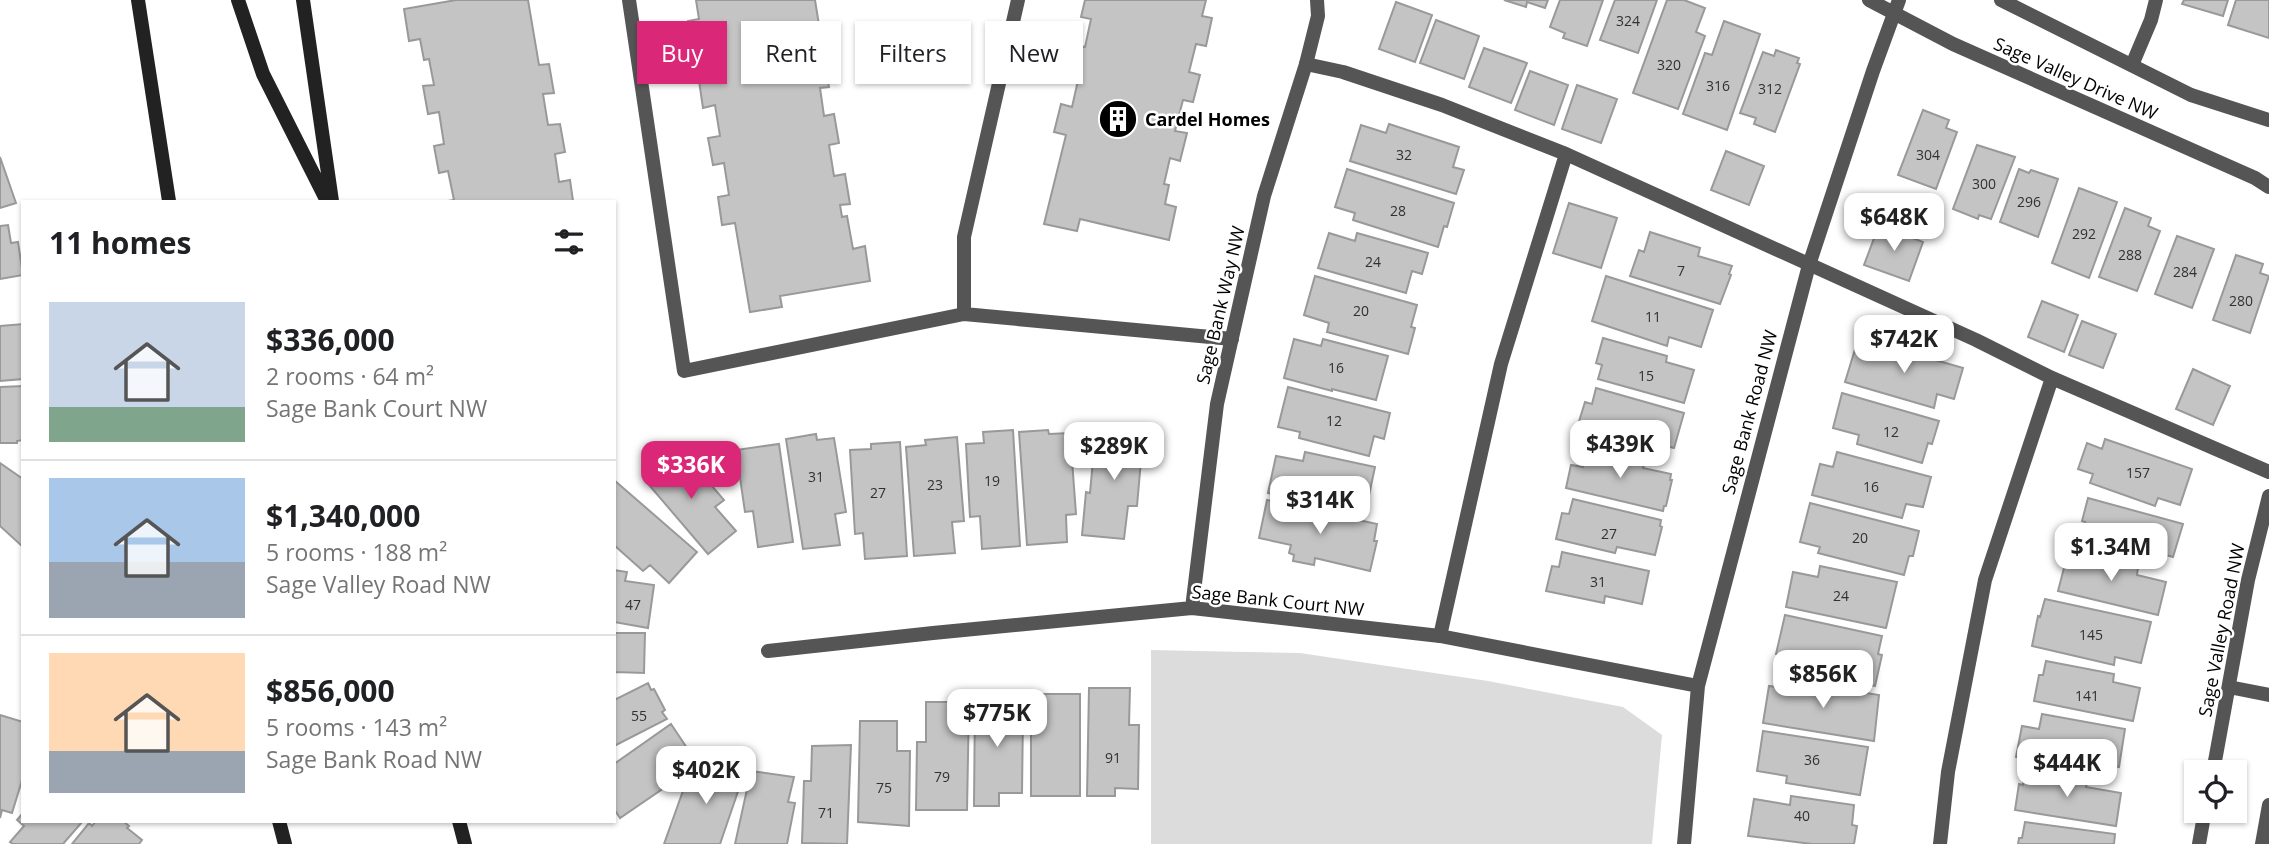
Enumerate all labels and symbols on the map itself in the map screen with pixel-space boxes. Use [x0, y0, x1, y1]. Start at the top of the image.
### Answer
house number: 324 [1616, 11, 1640, 30]
street label: Sage Valley Drive NW [1990, 31, 2162, 125]
house number: 320 [1657, 55, 1681, 74]
house number: 316 [1706, 76, 1730, 95]
house number: 312 [1758, 79, 1782, 98]
building icon: Cardel Homes [1097, 98, 1139, 140]
place label: Cardel Homes [1145, 107, 1270, 131]
house number: 32 [1396, 145, 1412, 164]
house number: 304 [1916, 145, 1940, 164]
house number: 300 [1972, 174, 1996, 193]
house number: 296 [2017, 192, 2041, 211]
pin: $648K [1845, 194, 1943, 253]
house number: 28 [1390, 201, 1406, 220]
street label: Sage Bank Way NW [1190, 223, 1250, 386]
house number: 292 [2072, 224, 2096, 243]
house number: 288 [2118, 245, 2142, 264]
house number: 24 [1365, 252, 1381, 271]
house number: 7 [1677, 261, 1685, 280]
house number: 284 [2173, 262, 2197, 281]
house number: 280 [2229, 291, 2253, 310]
house number: 20 [1353, 301, 1369, 320]
house number: 11 [1645, 307, 1661, 326]
pin: $742K [1855, 316, 1953, 375]
street label: Sage Bank Road NW [1716, 327, 1783, 497]
house number: 16 [1328, 358, 1344, 377]
house number: 15 [1638, 366, 1654, 385]
house number: 12 [1326, 411, 1342, 430]
pin: $439K [1571, 420, 1669, 480]
pin: $289K [1065, 422, 1163, 482]
house number: 12 [1883, 422, 1899, 441]
pin: $336K [642, 442, 740, 501]
house number: 157 [2126, 463, 2150, 482]
house number: 31 [808, 467, 824, 486]
house number: 19 [984, 471, 1000, 490]
house number: 23 [927, 475, 943, 494]
pin: $314K [1271, 476, 1369, 536]
house number: 16 [1863, 477, 1879, 496]
house number: 27 [870, 483, 886, 502]
house number: 27 [1601, 524, 1617, 543]
pin: $1.34M [2054, 524, 2168, 583]
house number: 20 [1852, 528, 1868, 547]
street label: Sage Valley Road NW [2192, 541, 2250, 719]
house number: 31 [1590, 572, 1606, 591]
street label: Sage Bank Court NW [1191, 579, 1366, 621]
house number: 24 [1833, 586, 1849, 605]
house number: 47 [625, 595, 641, 614]
house number: 145 [2079, 625, 2103, 644]
pin: $856K [1774, 650, 1872, 710]
house number: 141 [2075, 686, 2099, 705]
pin: $775K [948, 690, 1046, 749]
house number: 55 [631, 706, 647, 725]
pin: $444K [2018, 740, 2116, 799]
pin: $402K [657, 746, 755, 806]
house number: 91 [1105, 748, 1121, 767]
house number: 36 [1804, 750, 1820, 769]
house number: 79 [934, 767, 950, 786]
house number: 75 [876, 778, 892, 797]
house number: 71 [818, 803, 834, 822]
house number: 40 [1794, 806, 1810, 825]

